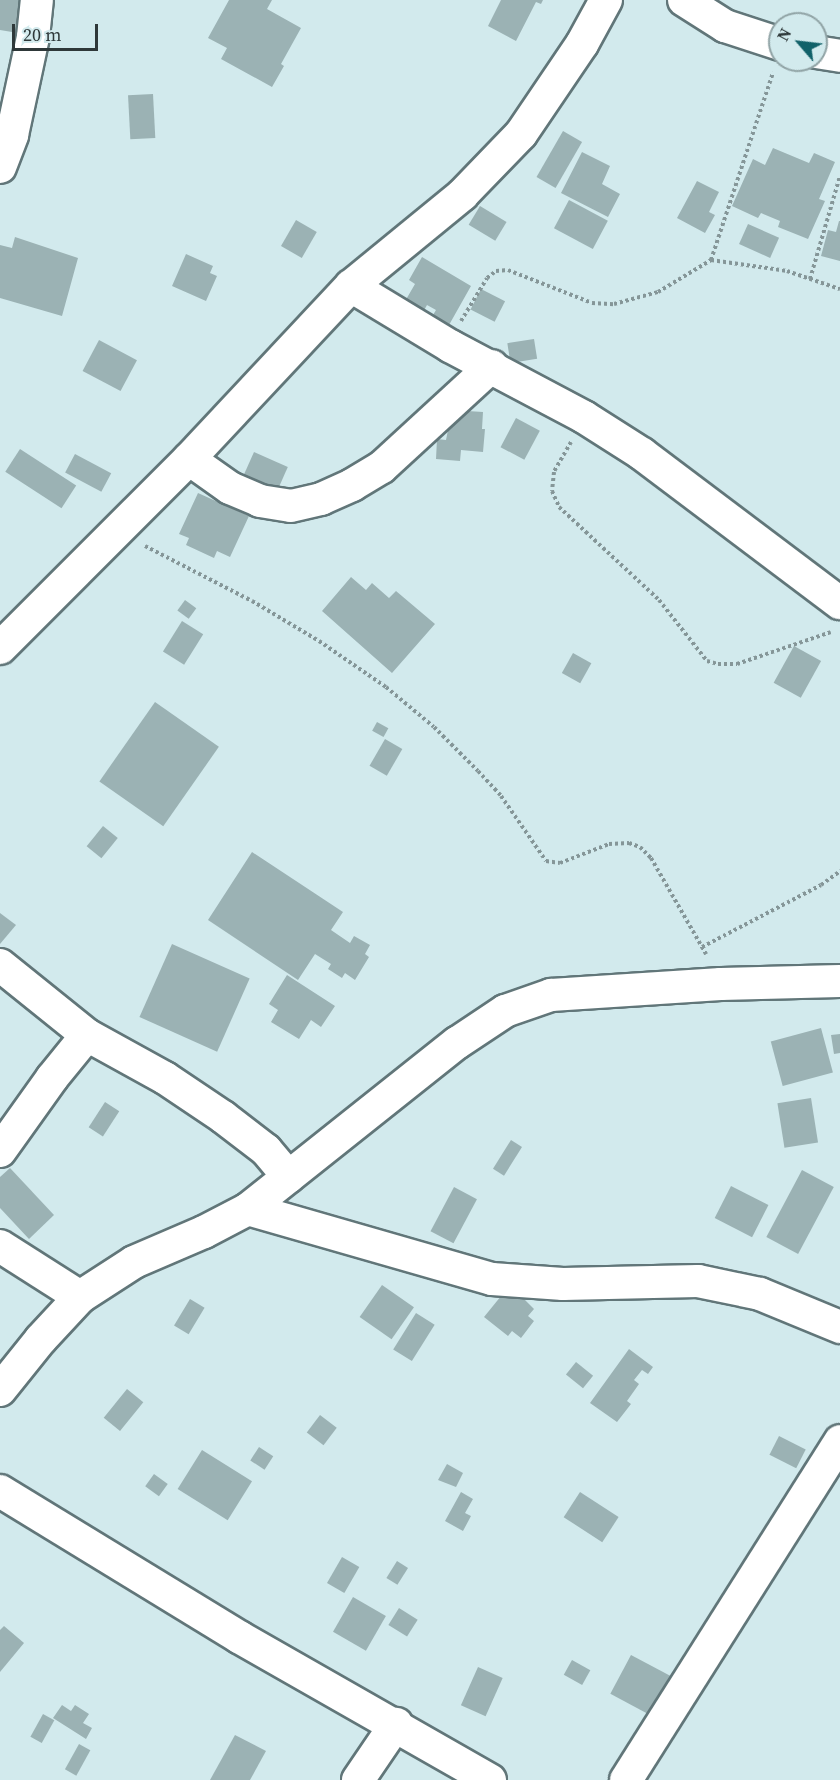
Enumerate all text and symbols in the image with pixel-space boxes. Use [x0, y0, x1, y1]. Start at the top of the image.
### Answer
scale bar [15, 12, 100, 50]
north arrow [768, 12, 828, 72]
text: 20 m [23, 22, 61, 47]
text: N [771, 24, 796, 45]

